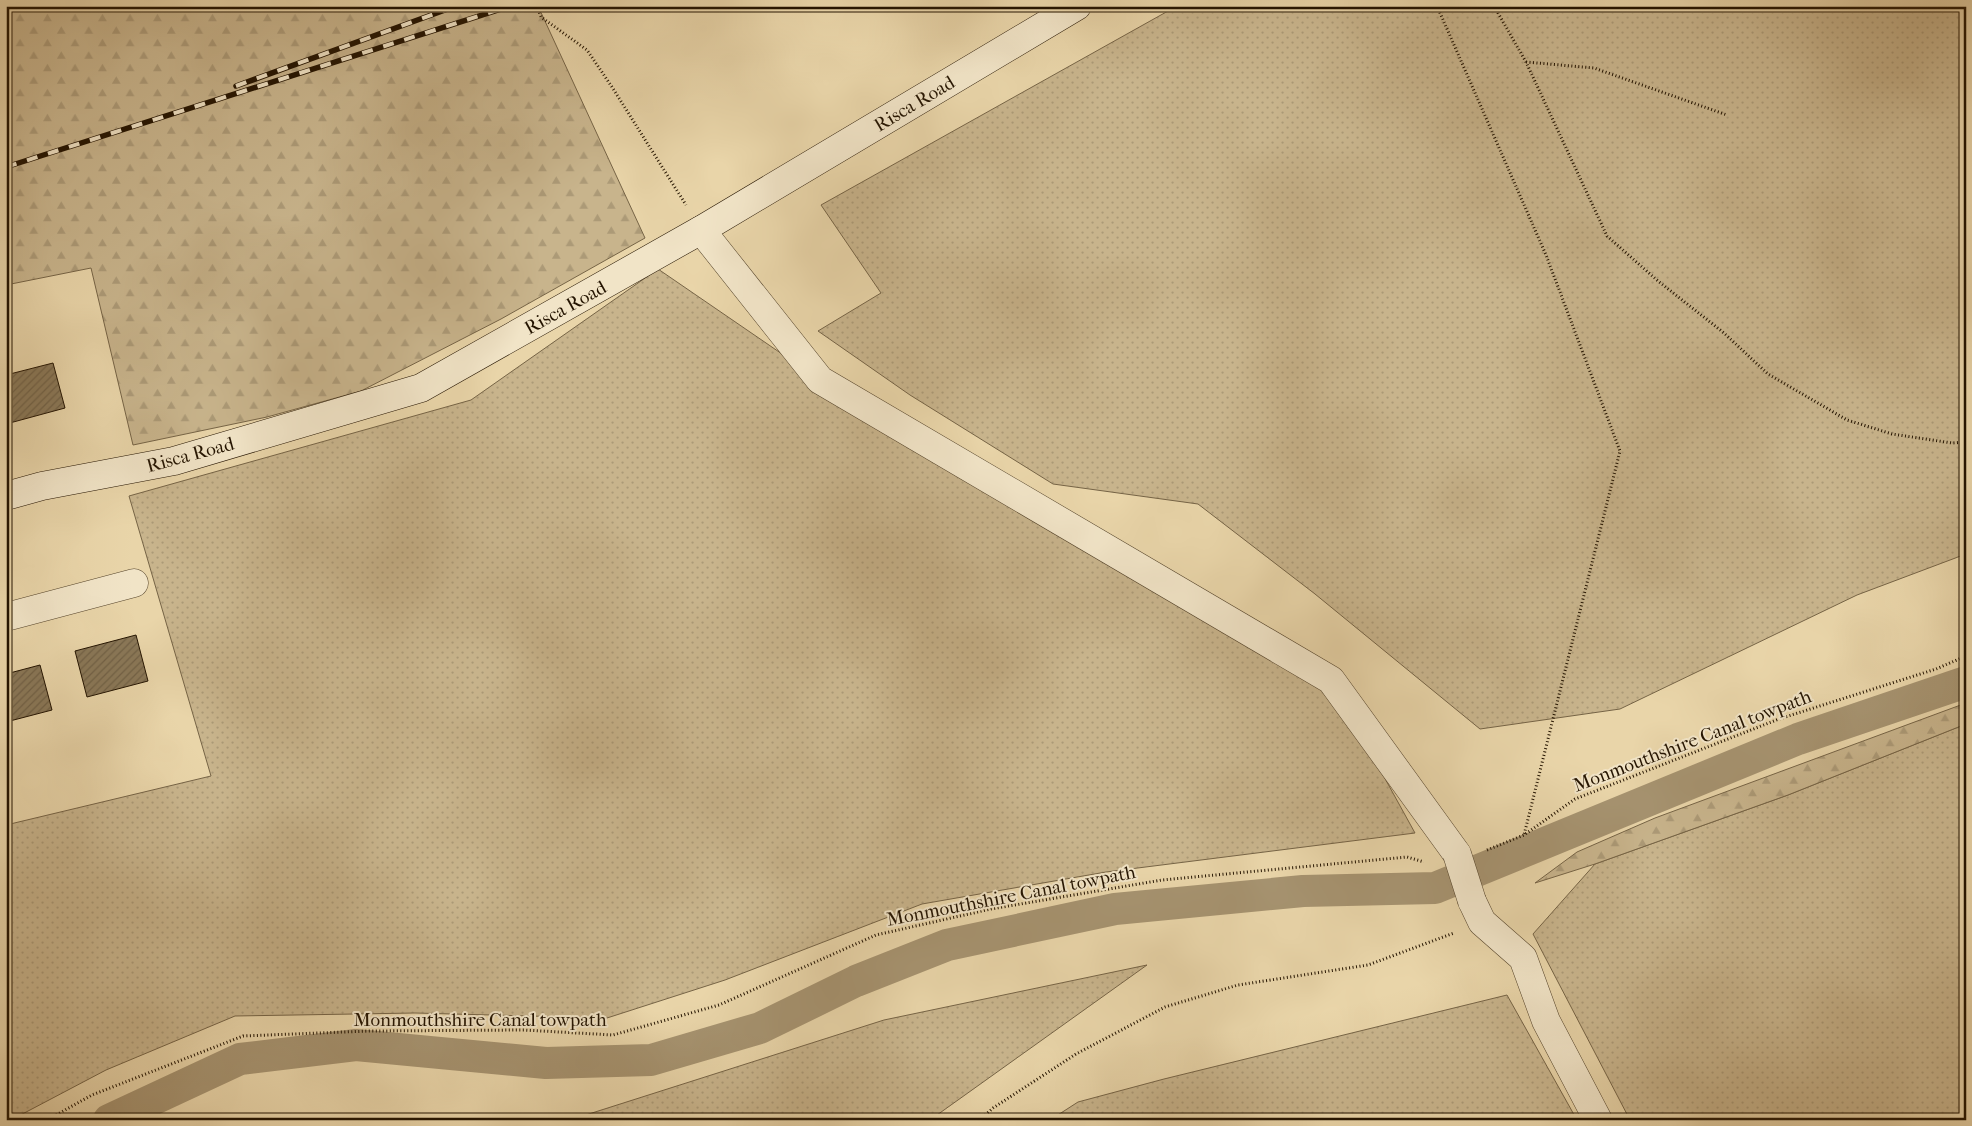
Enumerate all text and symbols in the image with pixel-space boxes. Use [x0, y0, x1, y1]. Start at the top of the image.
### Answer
street label: Risca Road [870, 71, 959, 136]
street label: Risca Road [521, 276, 611, 339]
street label: Risca Road [144, 433, 237, 477]
street label: Monmouthshire Canal towpath [1570, 685, 1815, 797]
street label: Monmouthshire Canal towpath [885, 861, 1138, 931]
street label: Monmouthshire Canal towpath [353, 1009, 607, 1031]

